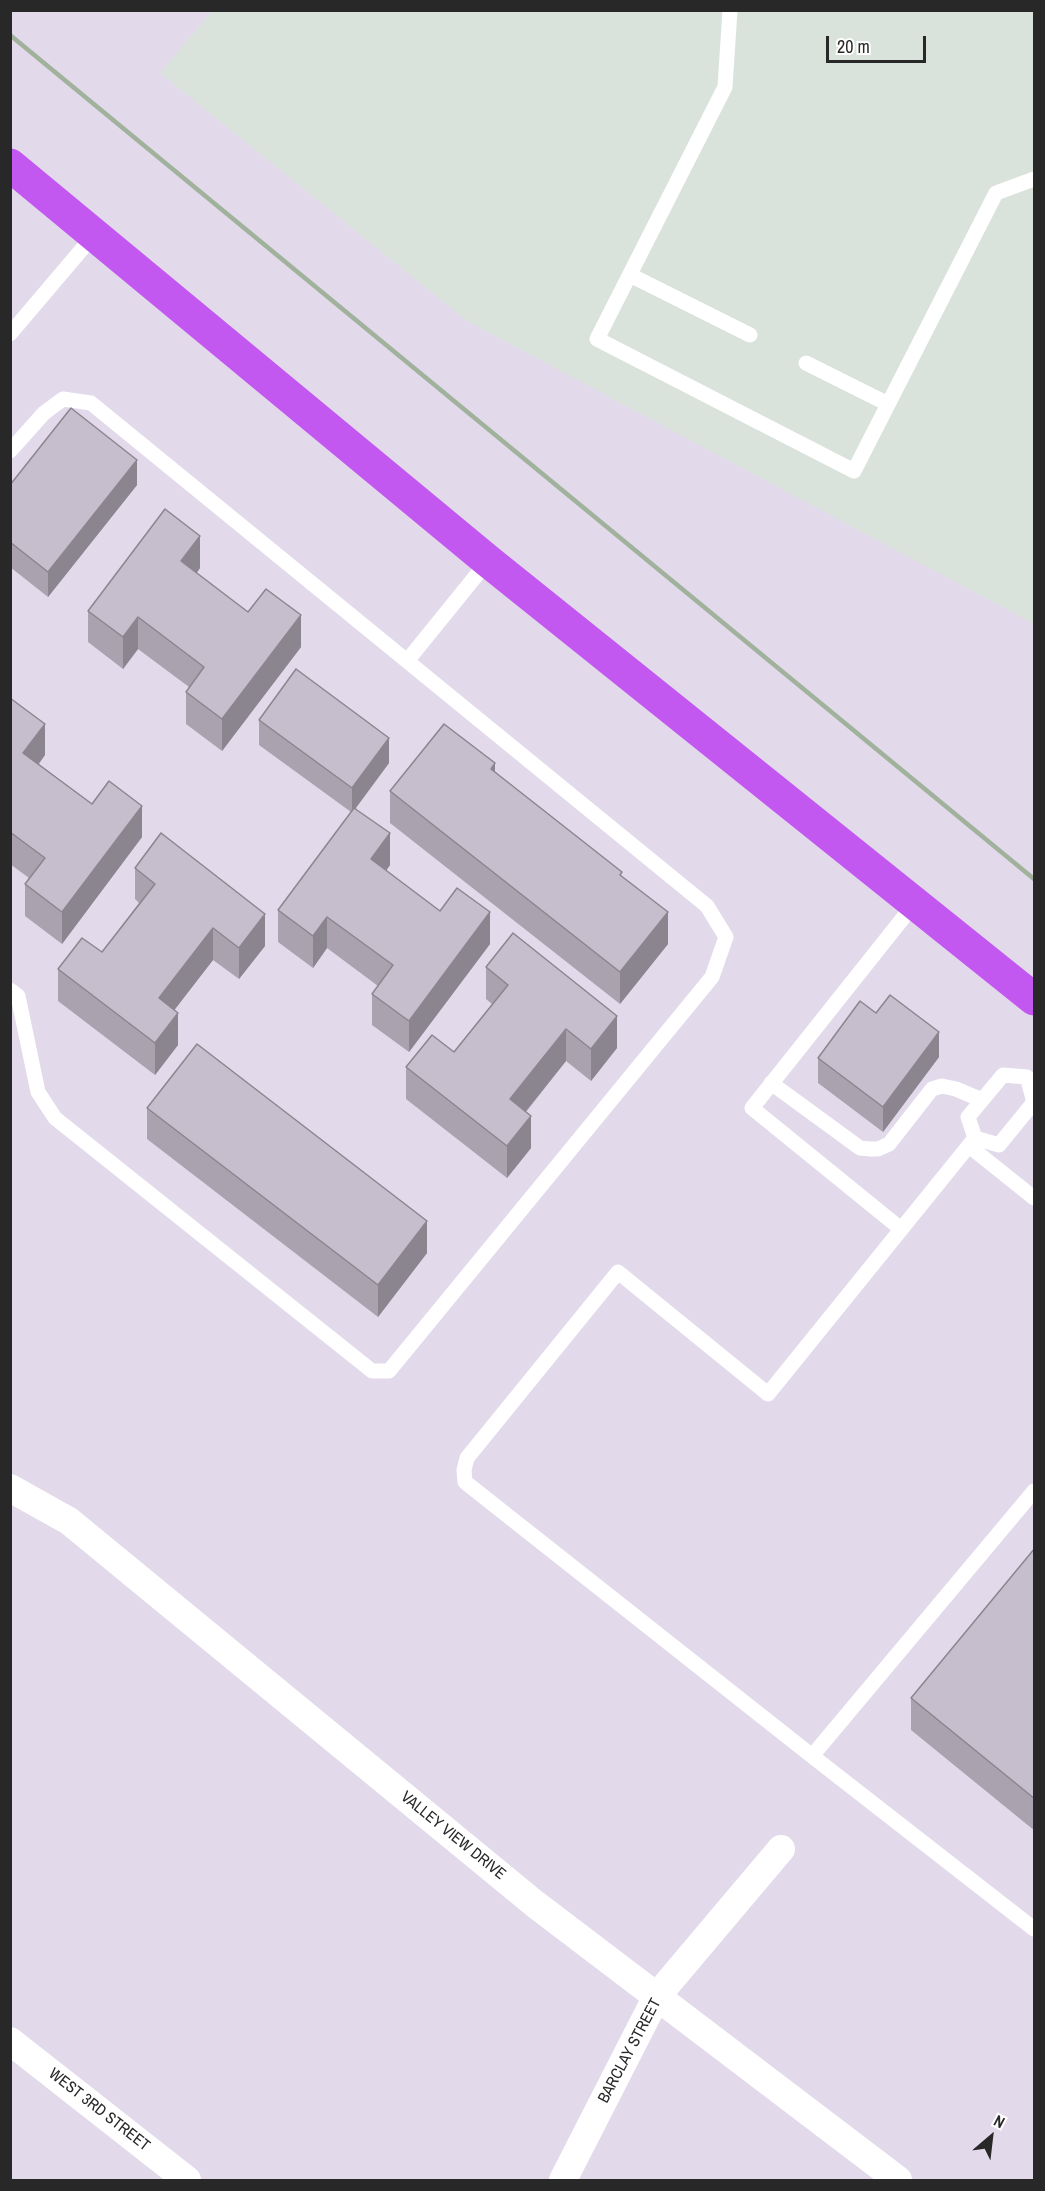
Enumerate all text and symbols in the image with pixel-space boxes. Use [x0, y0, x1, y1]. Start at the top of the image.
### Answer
scale bar [829, 24, 930, 62]
text: 20 m [837, 34, 870, 59]
street label: VALLEY VIEW DRIVE [397, 1788, 509, 1884]
street label: BARCLAY STREET [594, 1995, 666, 2107]
street label: WEST 3RD STREET [45, 2065, 153, 2155]
north arrow [961, 2107, 1021, 2167]
text: N [990, 2109, 1009, 2133]

